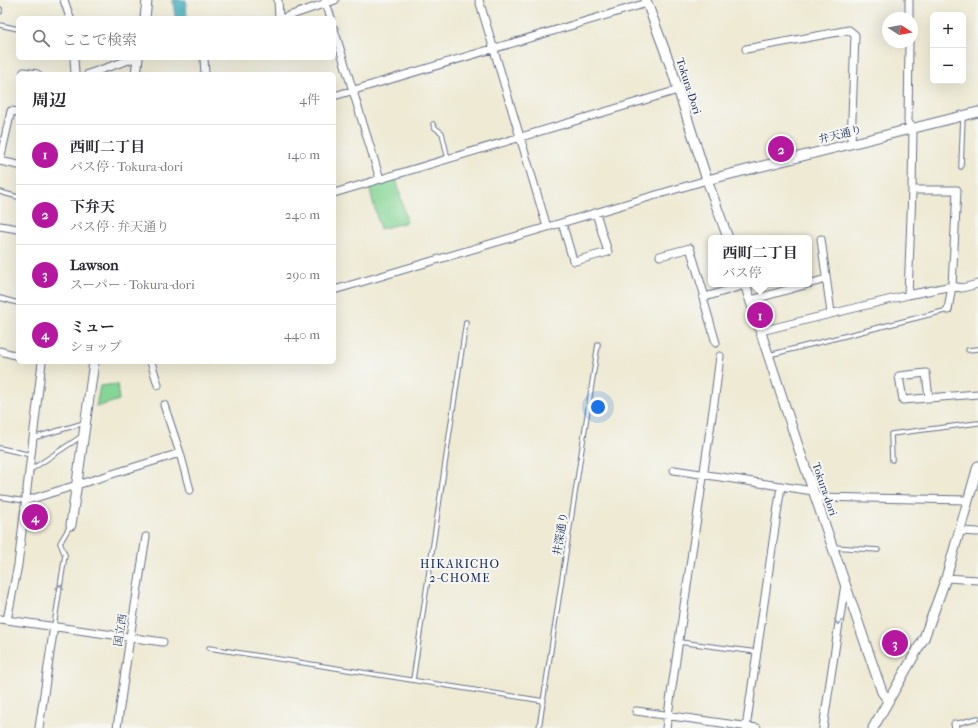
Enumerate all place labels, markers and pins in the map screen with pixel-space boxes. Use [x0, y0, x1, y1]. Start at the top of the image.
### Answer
pin: 2 [768, 134, 794, 164]
pin: 1 [747, 300, 773, 330]
pin: 4 [22, 502, 48, 532]
pin: 3 [882, 628, 908, 658]

